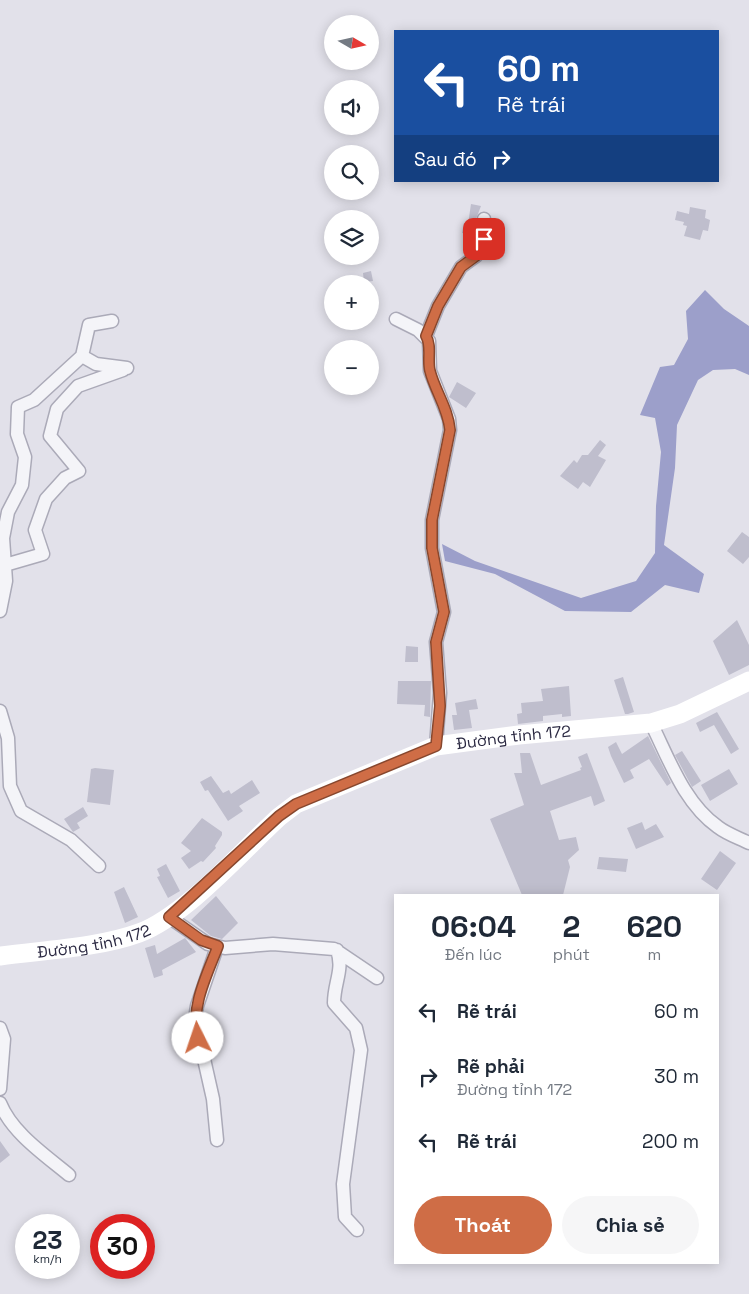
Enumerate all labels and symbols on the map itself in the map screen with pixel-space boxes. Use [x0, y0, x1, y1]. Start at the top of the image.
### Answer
north arrow [324, 15, 379, 70]
pin [463, 218, 505, 260]
street label: Đường tỉnh 172 [455, 720, 572, 754]
street label: Đường tỉnh 172 [36, 919, 154, 963]
position arrow [171, 1011, 223, 1063]
speed limit sign: 30 [90, 1214, 155, 1279]

